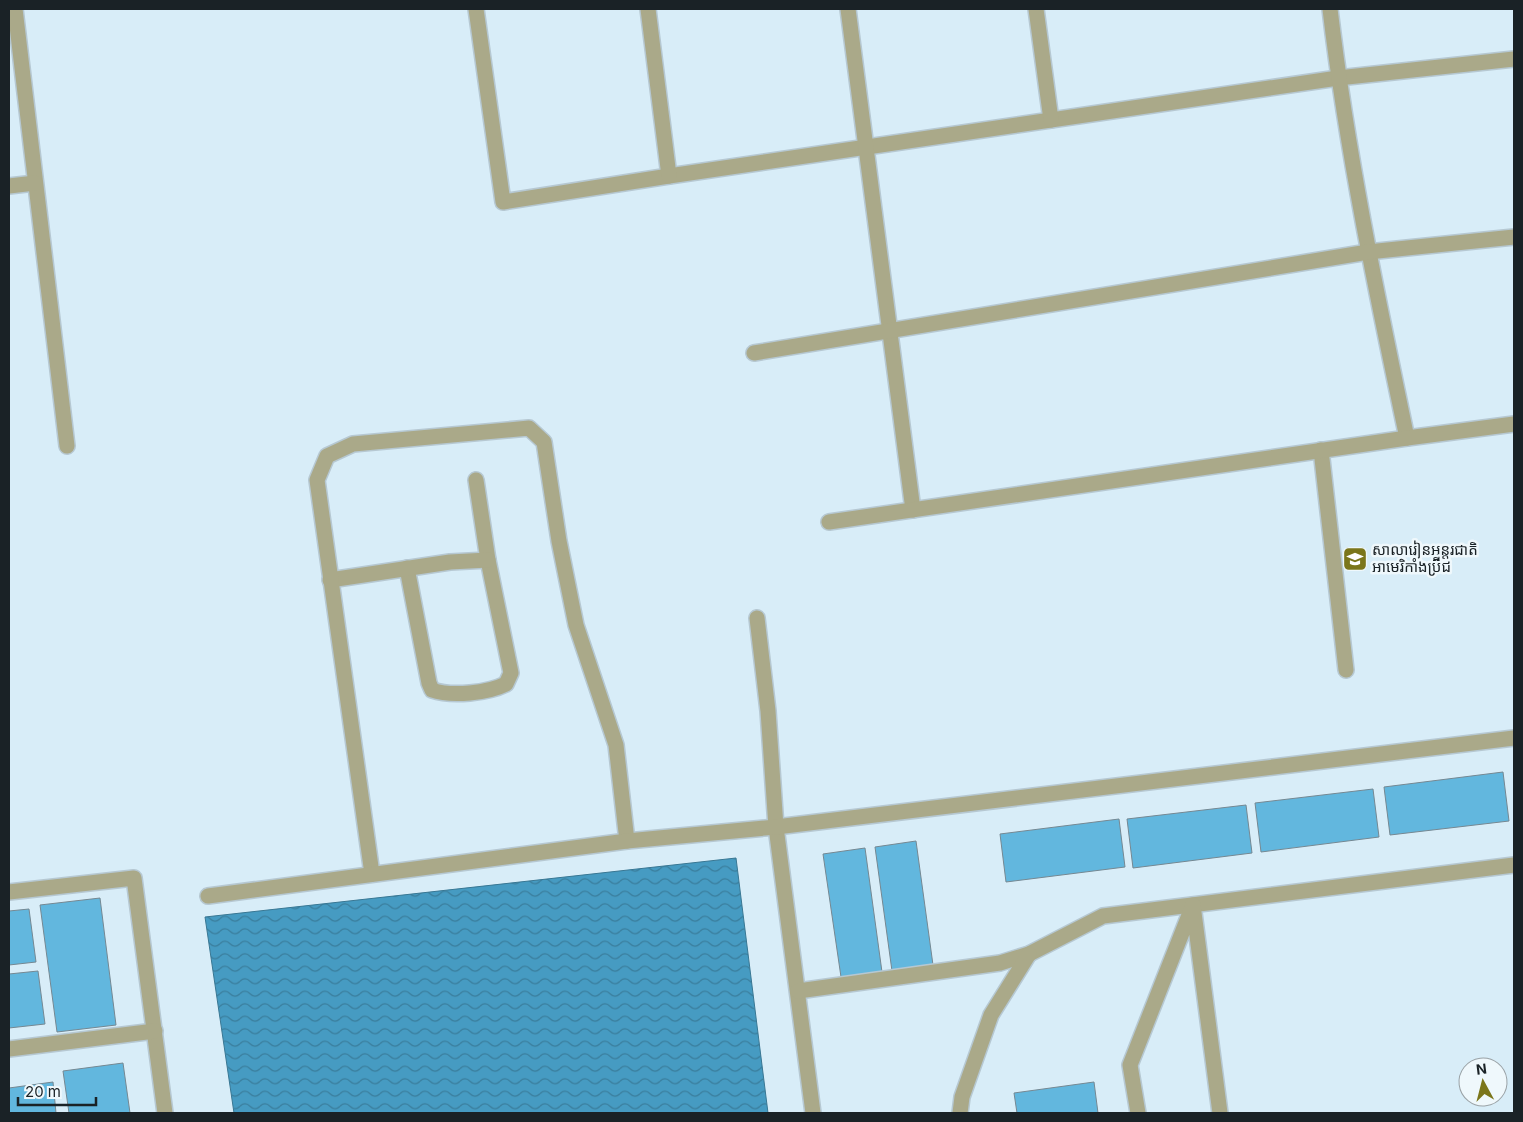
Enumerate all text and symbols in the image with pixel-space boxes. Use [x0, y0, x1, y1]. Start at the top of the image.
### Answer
place label: សាលារៀនអន្តរជាតិ អាមេរិកាំងប្រ៊ីជ [1372, 540, 1478, 576]
school or university icon: សាលារៀនអន្តរជាតិ អាមេរិកាំងប្រ៊ីជ [1342, 546, 1368, 572]
north arrow [1458, 1057, 1508, 1107]
text: N [1475, 1060, 1488, 1078]
scale bar [18, 1074, 95, 1106]
text: 20 m [25, 1082, 61, 1101]

